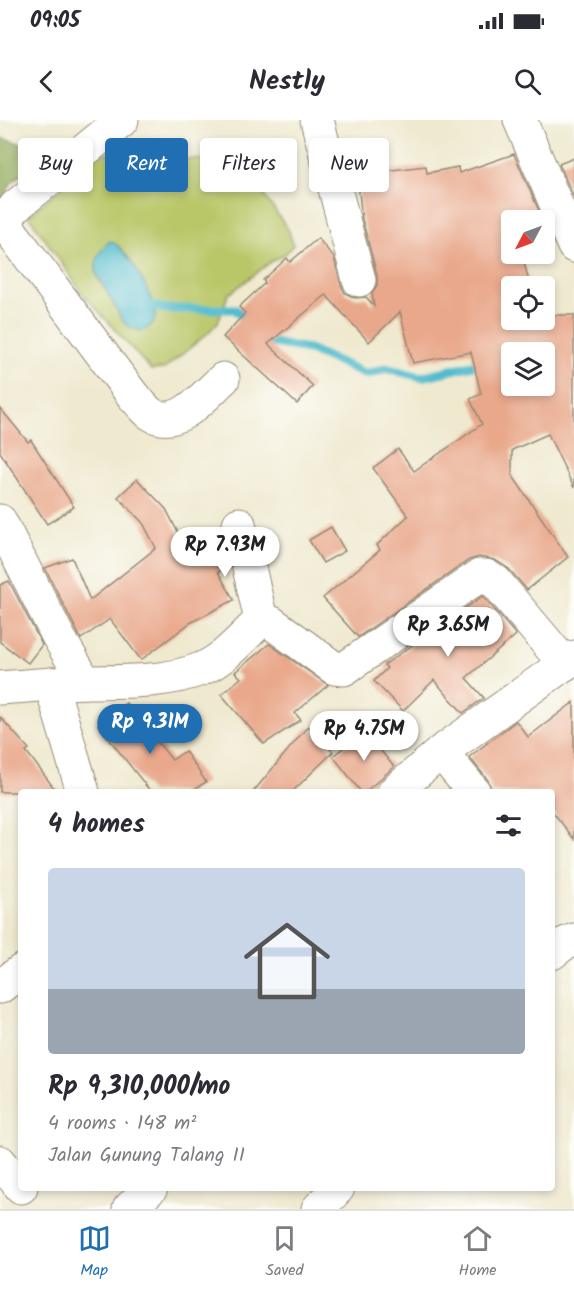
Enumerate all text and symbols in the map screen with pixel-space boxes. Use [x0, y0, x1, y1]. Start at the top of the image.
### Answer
text: 09:05 [30, 4, 80, 39]
text: Nestly [249, 60, 325, 103]
icon: back [30, 65, 63, 98]
icon: search [511, 65, 544, 98]
chip: Buy [18, 138, 93, 192]
chip: Rent [105, 138, 188, 192]
chip: Filters [200, 138, 297, 192]
chip: New [309, 138, 389, 192]
north arrow [501, 210, 555, 264]
map controls [501, 210, 555, 396]
button: locate [501, 276, 555, 330]
button: layers [501, 342, 555, 396]
pin: Rp 7.93M [163, 527, 287, 578]
text: Rp 7.93M [185, 530, 265, 562]
pin: Rp 3.65M [386, 607, 510, 658]
text: Rp 3.65M [407, 610, 489, 642]
pin: Rp 9.31M [88, 704, 212, 755]
text: Rp 9.31M [111, 707, 189, 739]
pin: Rp 4.75M [302, 711, 426, 762]
text: Rp 4.75M [324, 714, 404, 746]
text: 4 homes [48, 804, 145, 846]
icon: filters [492, 809, 525, 842]
icon: home [233, 907, 341, 1015]
text: Rp 9,310,000/mo [48, 1066, 230, 1108]
text: 4 rooms · 148 m² [48, 1108, 196, 1140]
text: Jalan Gunung Talang II [48, 1140, 245, 1172]
tab: Map [78, 1222, 111, 1283]
tab: Saved [266, 1222, 304, 1283]
tab: Home [459, 1222, 496, 1283]

